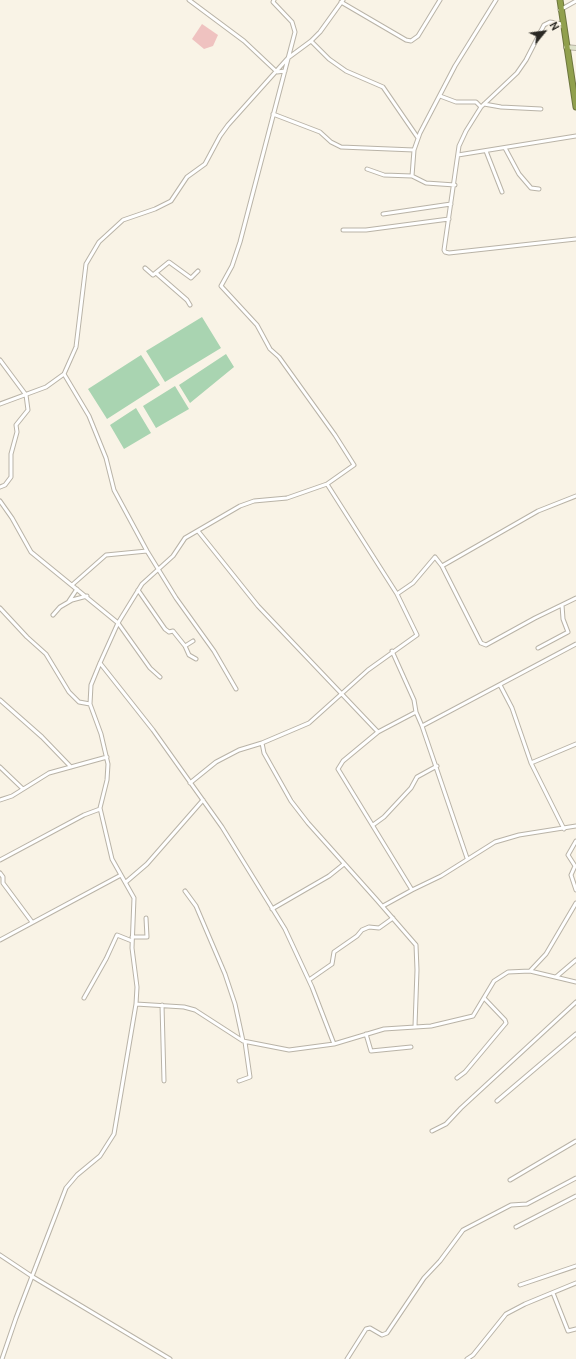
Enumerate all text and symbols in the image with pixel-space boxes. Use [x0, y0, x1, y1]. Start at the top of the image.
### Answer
north arrow [524, 12, 564, 52]
text: N [546, 19, 563, 33]

